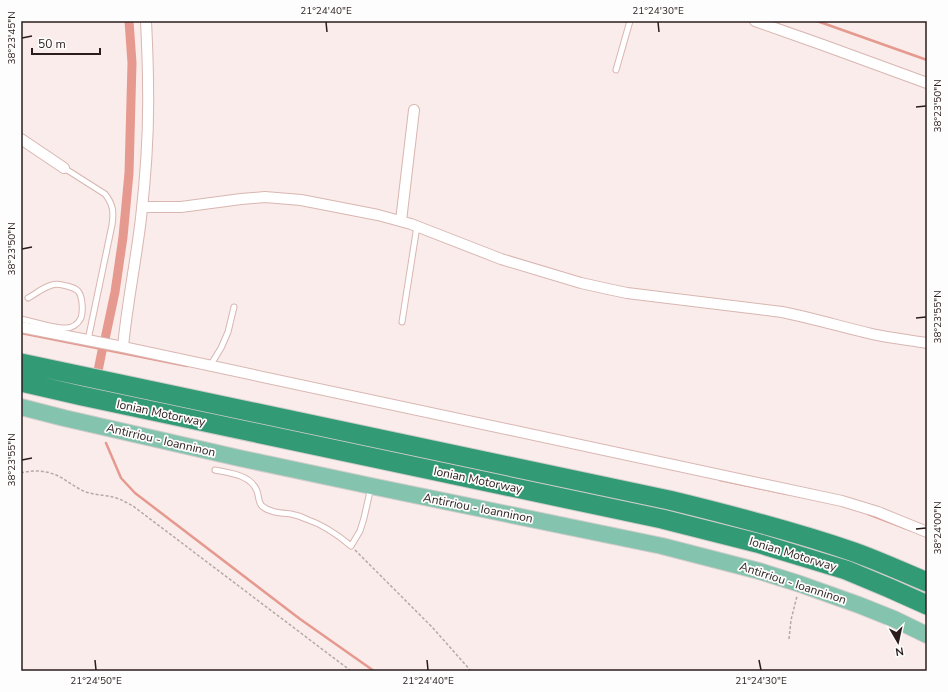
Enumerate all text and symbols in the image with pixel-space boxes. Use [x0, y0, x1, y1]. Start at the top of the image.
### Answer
text: 21°24'40"E [300, 4, 352, 18]
text: 21°24'30"E [632, 4, 684, 18]
text: 38°23'45"N [5, 11, 19, 65]
scale bar [32, 30, 100, 56]
text: 50 m [38, 36, 66, 52]
text: 38°23'50"N [931, 79, 945, 133]
text: 38°23'50"N [5, 222, 19, 276]
text: 38°23'55"N [931, 290, 945, 344]
street label: Ionian Motorway [115, 396, 208, 430]
street label: Antirriou - Ioanninon [105, 420, 217, 460]
text: 38°23'55"N [5, 433, 19, 487]
street label: Ionian Motorway [432, 463, 525, 497]
street label: Antirriou - Ioanninon [422, 490, 534, 526]
text: 38°24'00"N [931, 501, 945, 555]
street label: Ionian Motorway [747, 533, 839, 575]
street label: Antirriou - Ioanninon [738, 558, 848, 608]
north arrow [878, 622, 918, 662]
text: N [894, 643, 905, 659]
text: 21°24'50"E [70, 674, 122, 688]
text: 21°24'40"E [402, 674, 454, 688]
text: 21°24'30"E [735, 674, 787, 688]

